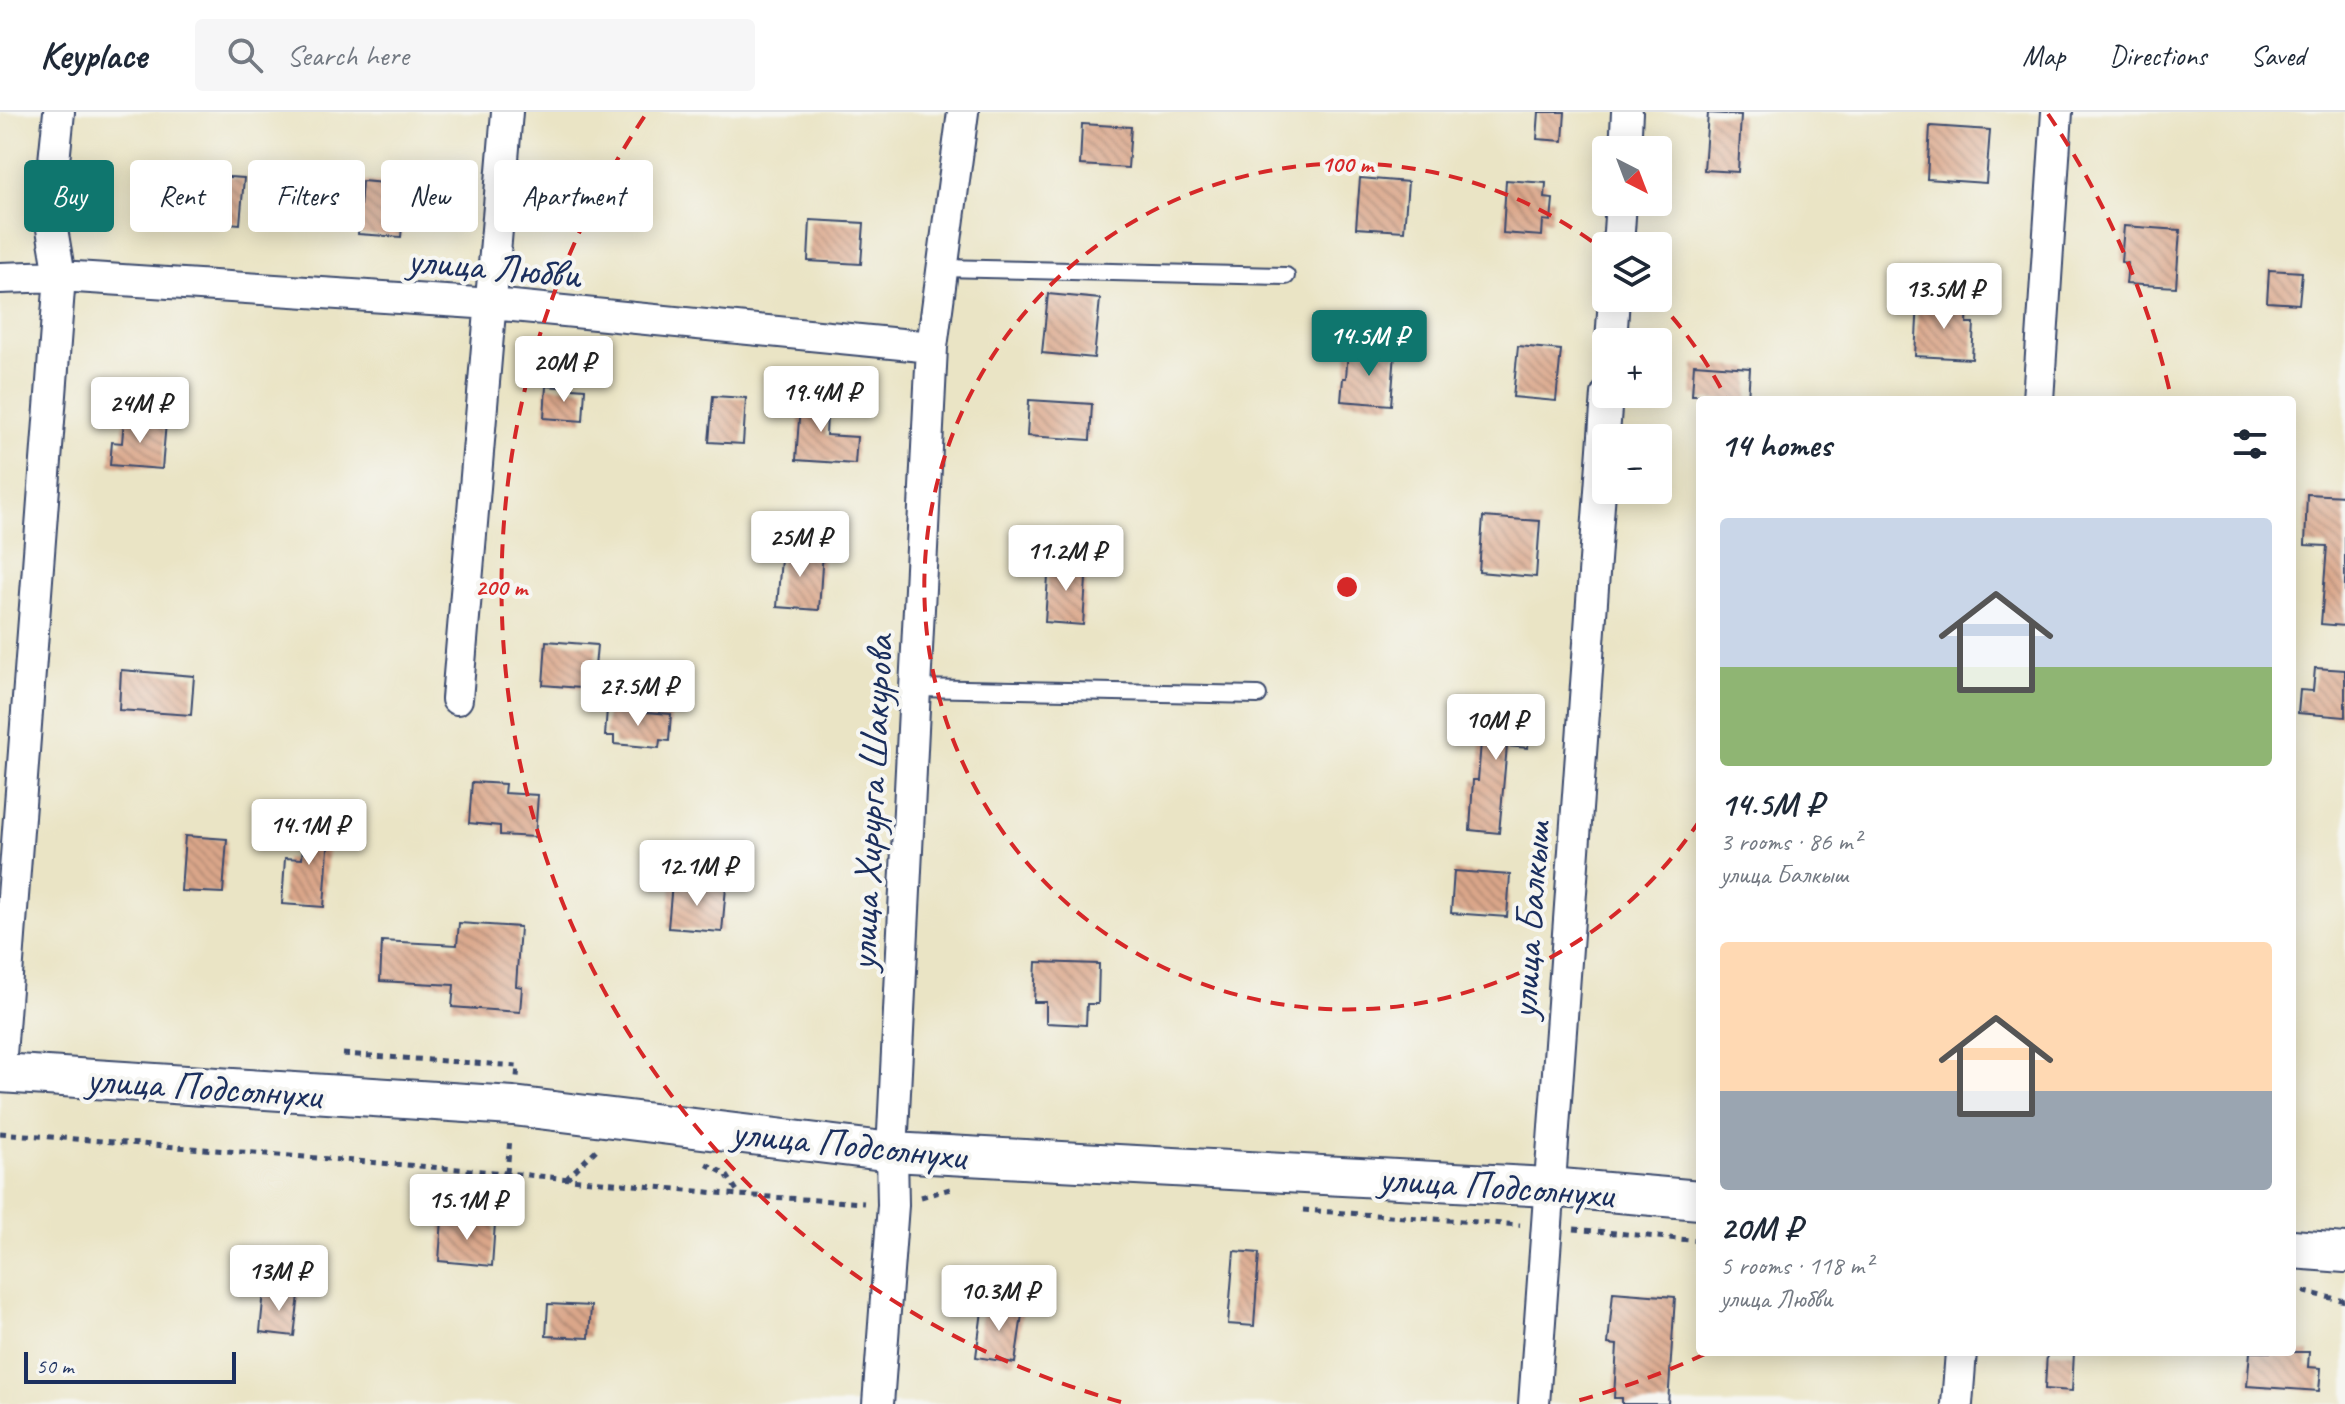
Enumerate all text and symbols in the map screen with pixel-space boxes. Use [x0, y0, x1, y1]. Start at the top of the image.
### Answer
search box [195, 19, 755, 91]
text: Keyplace [40, 32, 147, 79]
icon: search [223, 33, 267, 77]
text: Search here [287, 36, 409, 74]
text: Map [2022, 38, 2065, 73]
text: Directions [2109, 38, 2207, 73]
text: Saved [2251, 38, 2305, 73]
north arrow [1592, 136, 1672, 216]
map controls [1592, 136, 1672, 504]
text: 100 m [1321, 149, 1375, 179]
chip: Buy [24, 160, 114, 232]
chip: Rent [130, 160, 232, 232]
chip: Filters [248, 160, 365, 232]
chip: New [381, 160, 478, 232]
chip: Apartment [494, 160, 653, 232]
button: layers [1592, 232, 1672, 312]
street label: улица Любви [403, 234, 585, 300]
pin: 13.5M ₽ [1870, 263, 2018, 331]
text: 13.5M ₽ [1905, 272, 1983, 305]
pin: 14.5M ₽ [1295, 310, 1443, 378]
text: 14.5M ₽ [1330, 319, 1408, 352]
button: + [1592, 328, 1672, 408]
pin: 20M ₽ [508, 336, 620, 404]
text: 20M ₽ [533, 345, 595, 378]
pin: 19.4M ₽ [747, 366, 895, 434]
text: 19.4M ₽ [782, 375, 860, 408]
pin: 24M ₽ [84, 377, 196, 445]
text: 24M ₽ [109, 386, 171, 419]
icon: filters [2228, 422, 2272, 466]
text: 14 homes [1720, 423, 1831, 466]
button: − [1592, 424, 1672, 504]
pin: 25M ₽ [744, 511, 856, 579]
text: 25M ₽ [769, 520, 831, 553]
pin: 11.2M ₽ [992, 525, 1140, 593]
text: 11.2M ₽ [1027, 534, 1105, 567]
icon: home [1924, 570, 2068, 714]
text: 200 m [475, 572, 529, 602]
centre of rings [1333, 573, 1361, 601]
street label: улица Хирурга Шакурова [837, 631, 905, 974]
pin: 27.5M ₽ [564, 660, 712, 728]
text: 27.5M ₽ [599, 669, 677, 702]
pin: 10M ₽ [1440, 694, 1552, 762]
text: 10M ₽ [1465, 703, 1527, 736]
text: 14.5M ₽ [1720, 782, 1823, 825]
pin: 14.1M ₽ [235, 799, 383, 867]
text: 14.1M ₽ [270, 808, 348, 841]
street label: улица Балкыш [1498, 818, 1562, 1023]
text: 3 rooms · 86 m² [1720, 825, 1861, 858]
pin: 12.1M ₽ [623, 840, 771, 908]
text: 12.1M ₽ [658, 849, 736, 882]
text: улица Балкыш [1720, 858, 1849, 891]
icon: home [1924, 994, 2068, 1138]
street label: улица Подсолнухи [83, 1054, 325, 1120]
street label: улица Подсолнухи [727, 1107, 971, 1181]
street label: улица Подсолнухи [1375, 1153, 1617, 1219]
pin: 15.1M ₽ [393, 1174, 541, 1242]
text: 15.1M ₽ [428, 1183, 506, 1216]
text: 20M ₽ [1720, 1206, 1801, 1249]
pin: 13M ₽ [223, 1245, 335, 1313]
text: 5 rooms · 118 m² [1720, 1249, 1872, 1282]
text: 13M ₽ [248, 1254, 310, 1287]
pin: 10.3M ₽ [925, 1265, 1073, 1333]
text: 10.3M ₽ [960, 1274, 1038, 1307]
text: улица Любви [1720, 1282, 1833, 1315]
scale bar [24, 1348, 236, 1384]
text: 50 m [36, 1352, 73, 1380]

